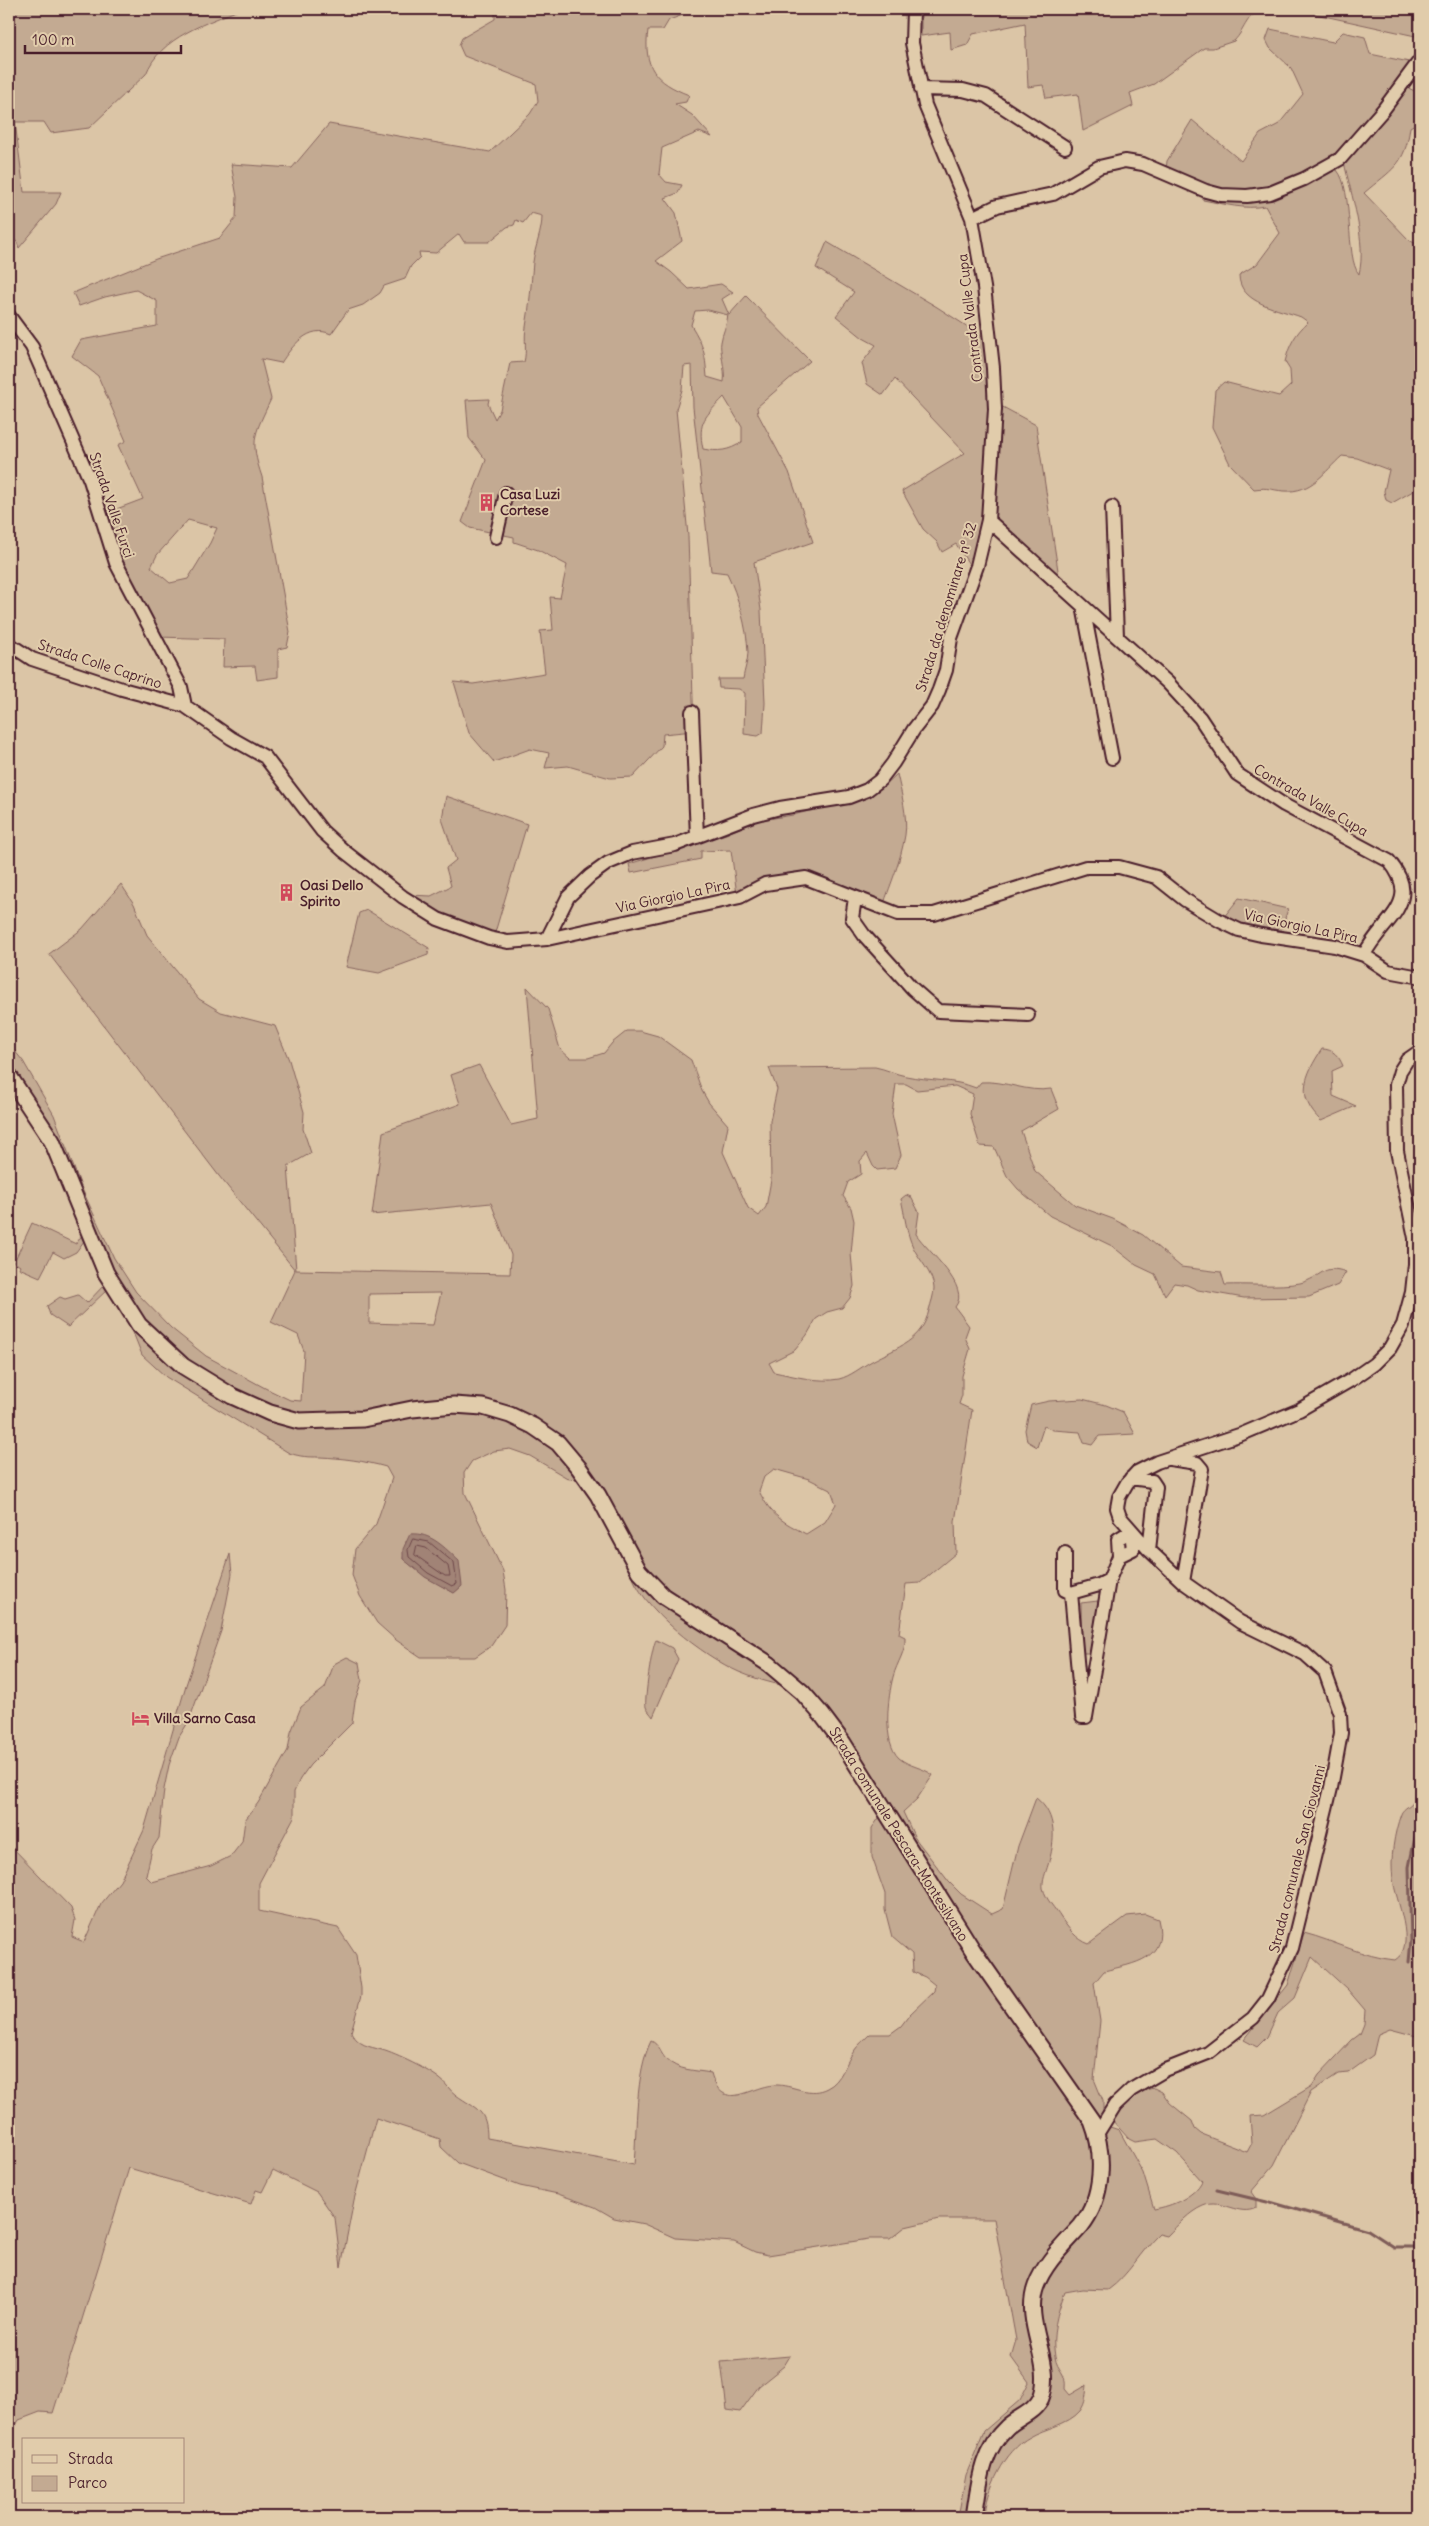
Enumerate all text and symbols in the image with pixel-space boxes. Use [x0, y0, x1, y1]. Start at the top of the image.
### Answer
scale bar [25, 22, 181, 54]
text: 100 m [32, 30, 74, 49]
street label: Contrada Valle Cupa [953, 253, 987, 383]
street label: Strada Valle Furci [86, 450, 138, 560]
place label: Casa Luzi Cortese [500, 485, 560, 519]
building icon: Casa Luzi Cortese [476, 492, 496, 512]
street label: Strada da denominare nº 32 [912, 520, 980, 694]
street label: Strada Colle Caprino [36, 635, 164, 693]
street label: Contrada Valle Cupa [1251, 760, 1371, 840]
street label: Via Giorgio La Pira [614, 875, 732, 917]
place label: Oasi Dello Spirito [300, 876, 363, 910]
building icon: Oasi Dello Spirito [276, 883, 296, 903]
street label: Via Giorgio La Pira [1242, 905, 1360, 947]
hotel icon: Villa Sarno Casa [130, 1708, 150, 1728]
place label: Villa Sarno Casa [154, 1709, 256, 1727]
street label: Strada comunale Pescara-Montesilvano [825, 1723, 973, 1945]
street label: Strada comunale San Giovanni [1265, 1763, 1329, 1955]
legend [22, 2438, 185, 2504]
text: Strada [68, 2449, 113, 2468]
text: Parco [68, 2473, 107, 2492]

